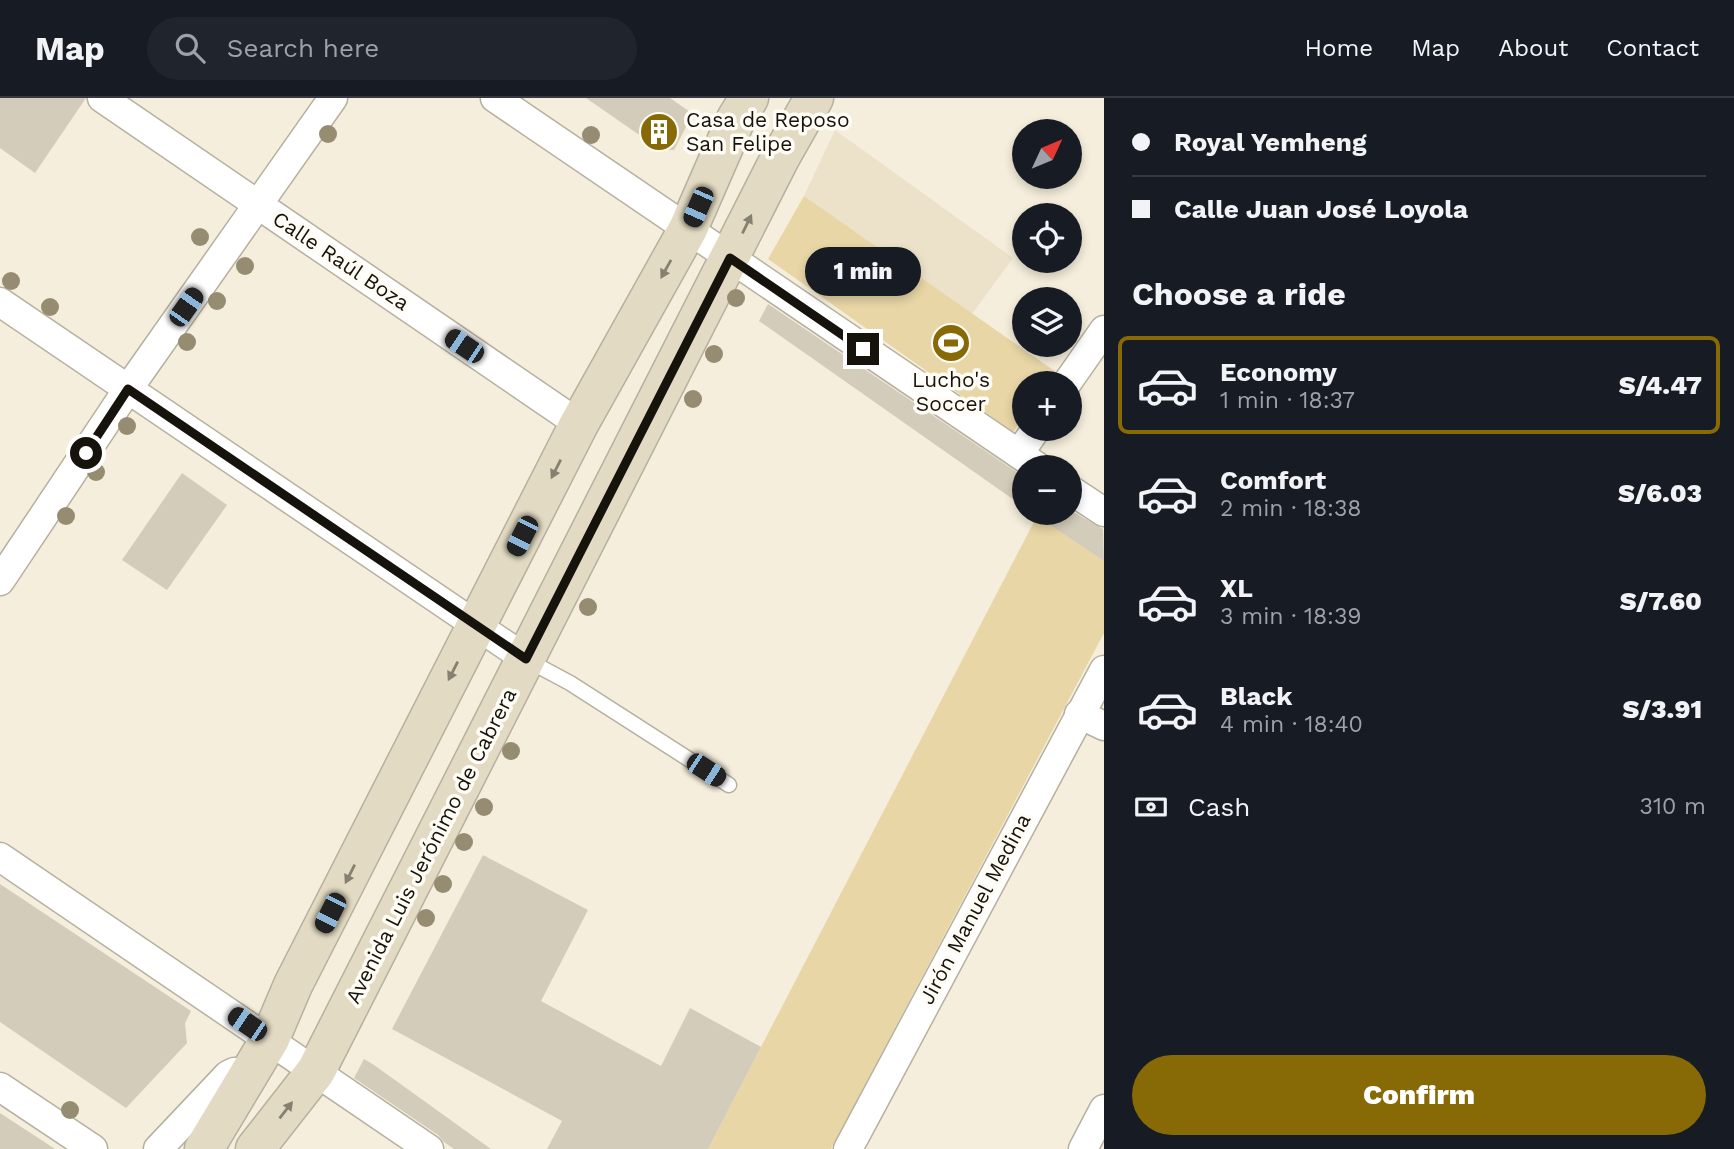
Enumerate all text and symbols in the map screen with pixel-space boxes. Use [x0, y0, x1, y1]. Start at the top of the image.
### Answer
search box [147, 17, 637, 80]
text: Map [35, 29, 105, 68]
icon: search [171, 29, 209, 67]
text: Search here [227, 33, 379, 63]
text: Home [1305, 34, 1373, 62]
text: Map [1411, 34, 1460, 62]
text: About [1498, 34, 1568, 62]
text: Contact [1606, 34, 1699, 62]
place label: Casa de Reposo San Felipe [686, 107, 850, 156]
building icon: Casa de Reposo San Felipe [638, 111, 680, 153]
north arrow [1012, 119, 1082, 189]
map controls [1012, 119, 1082, 525]
text: Royal Yemheng [1174, 127, 1366, 157]
car [680, 184, 717, 230]
text: Calle Juan José Loyola [1174, 194, 1468, 224]
button: locate [1012, 203, 1082, 273]
street label: Calle Raúl Boza [268, 206, 414, 316]
one-way arrow [742, 214, 753, 234]
callout: 1 min [805, 247, 921, 296]
text: 1 min [833, 258, 893, 285]
one-way arrow [660, 259, 672, 279]
text: Choose a ride [1132, 275, 1346, 313]
car [166, 284, 207, 330]
button: layers [1012, 287, 1082, 357]
sports icon: Lucho's Soccer [930, 322, 972, 364]
car [441, 326, 488, 366]
route end [847, 333, 879, 365]
icon: car [1136, 354, 1199, 417]
text: Economy [1220, 357, 1337, 387]
place label: Lucho's Soccer [912, 367, 990, 416]
text: S/4.47 [1619, 370, 1702, 400]
button: + [1012, 371, 1082, 441]
text: 1 min · 18:37 [1220, 387, 1355, 414]
route start [70, 437, 102, 469]
button: − [1012, 455, 1082, 525]
one-way arrow [551, 459, 563, 479]
icon: car [1136, 462, 1199, 525]
text: Comfort [1220, 465, 1326, 495]
text: S/6.03 [1618, 478, 1702, 508]
text: 2 min · 18:38 [1220, 495, 1361, 522]
car [504, 513, 541, 559]
icon: car [1136, 570, 1199, 633]
text: XL [1220, 573, 1253, 603]
text: S/7.60 [1620, 586, 1702, 616]
text: 3 min · 18:39 [1220, 603, 1362, 630]
one-way arrow [448, 661, 459, 681]
icon: car [1136, 678, 1199, 741]
text: Black [1220, 681, 1292, 711]
street label: Avenida Luis Jerónimo de Cabrera [340, 684, 521, 1008]
text: S/3.91 [1622, 694, 1702, 724]
text: 4 min · 18:40 [1220, 711, 1363, 738]
car [683, 750, 730, 790]
icon: cash [1132, 788, 1170, 826]
text: Cash [1188, 792, 1250, 822]
text: 310 m [1640, 793, 1706, 820]
street label: Jirón Manuel Medina [914, 809, 1036, 1008]
one-way arrow [344, 864, 355, 884]
car [312, 890, 349, 936]
car [224, 1004, 271, 1044]
button: Confirm [1132, 1055, 1706, 1135]
one-way arrow [278, 1101, 293, 1119]

